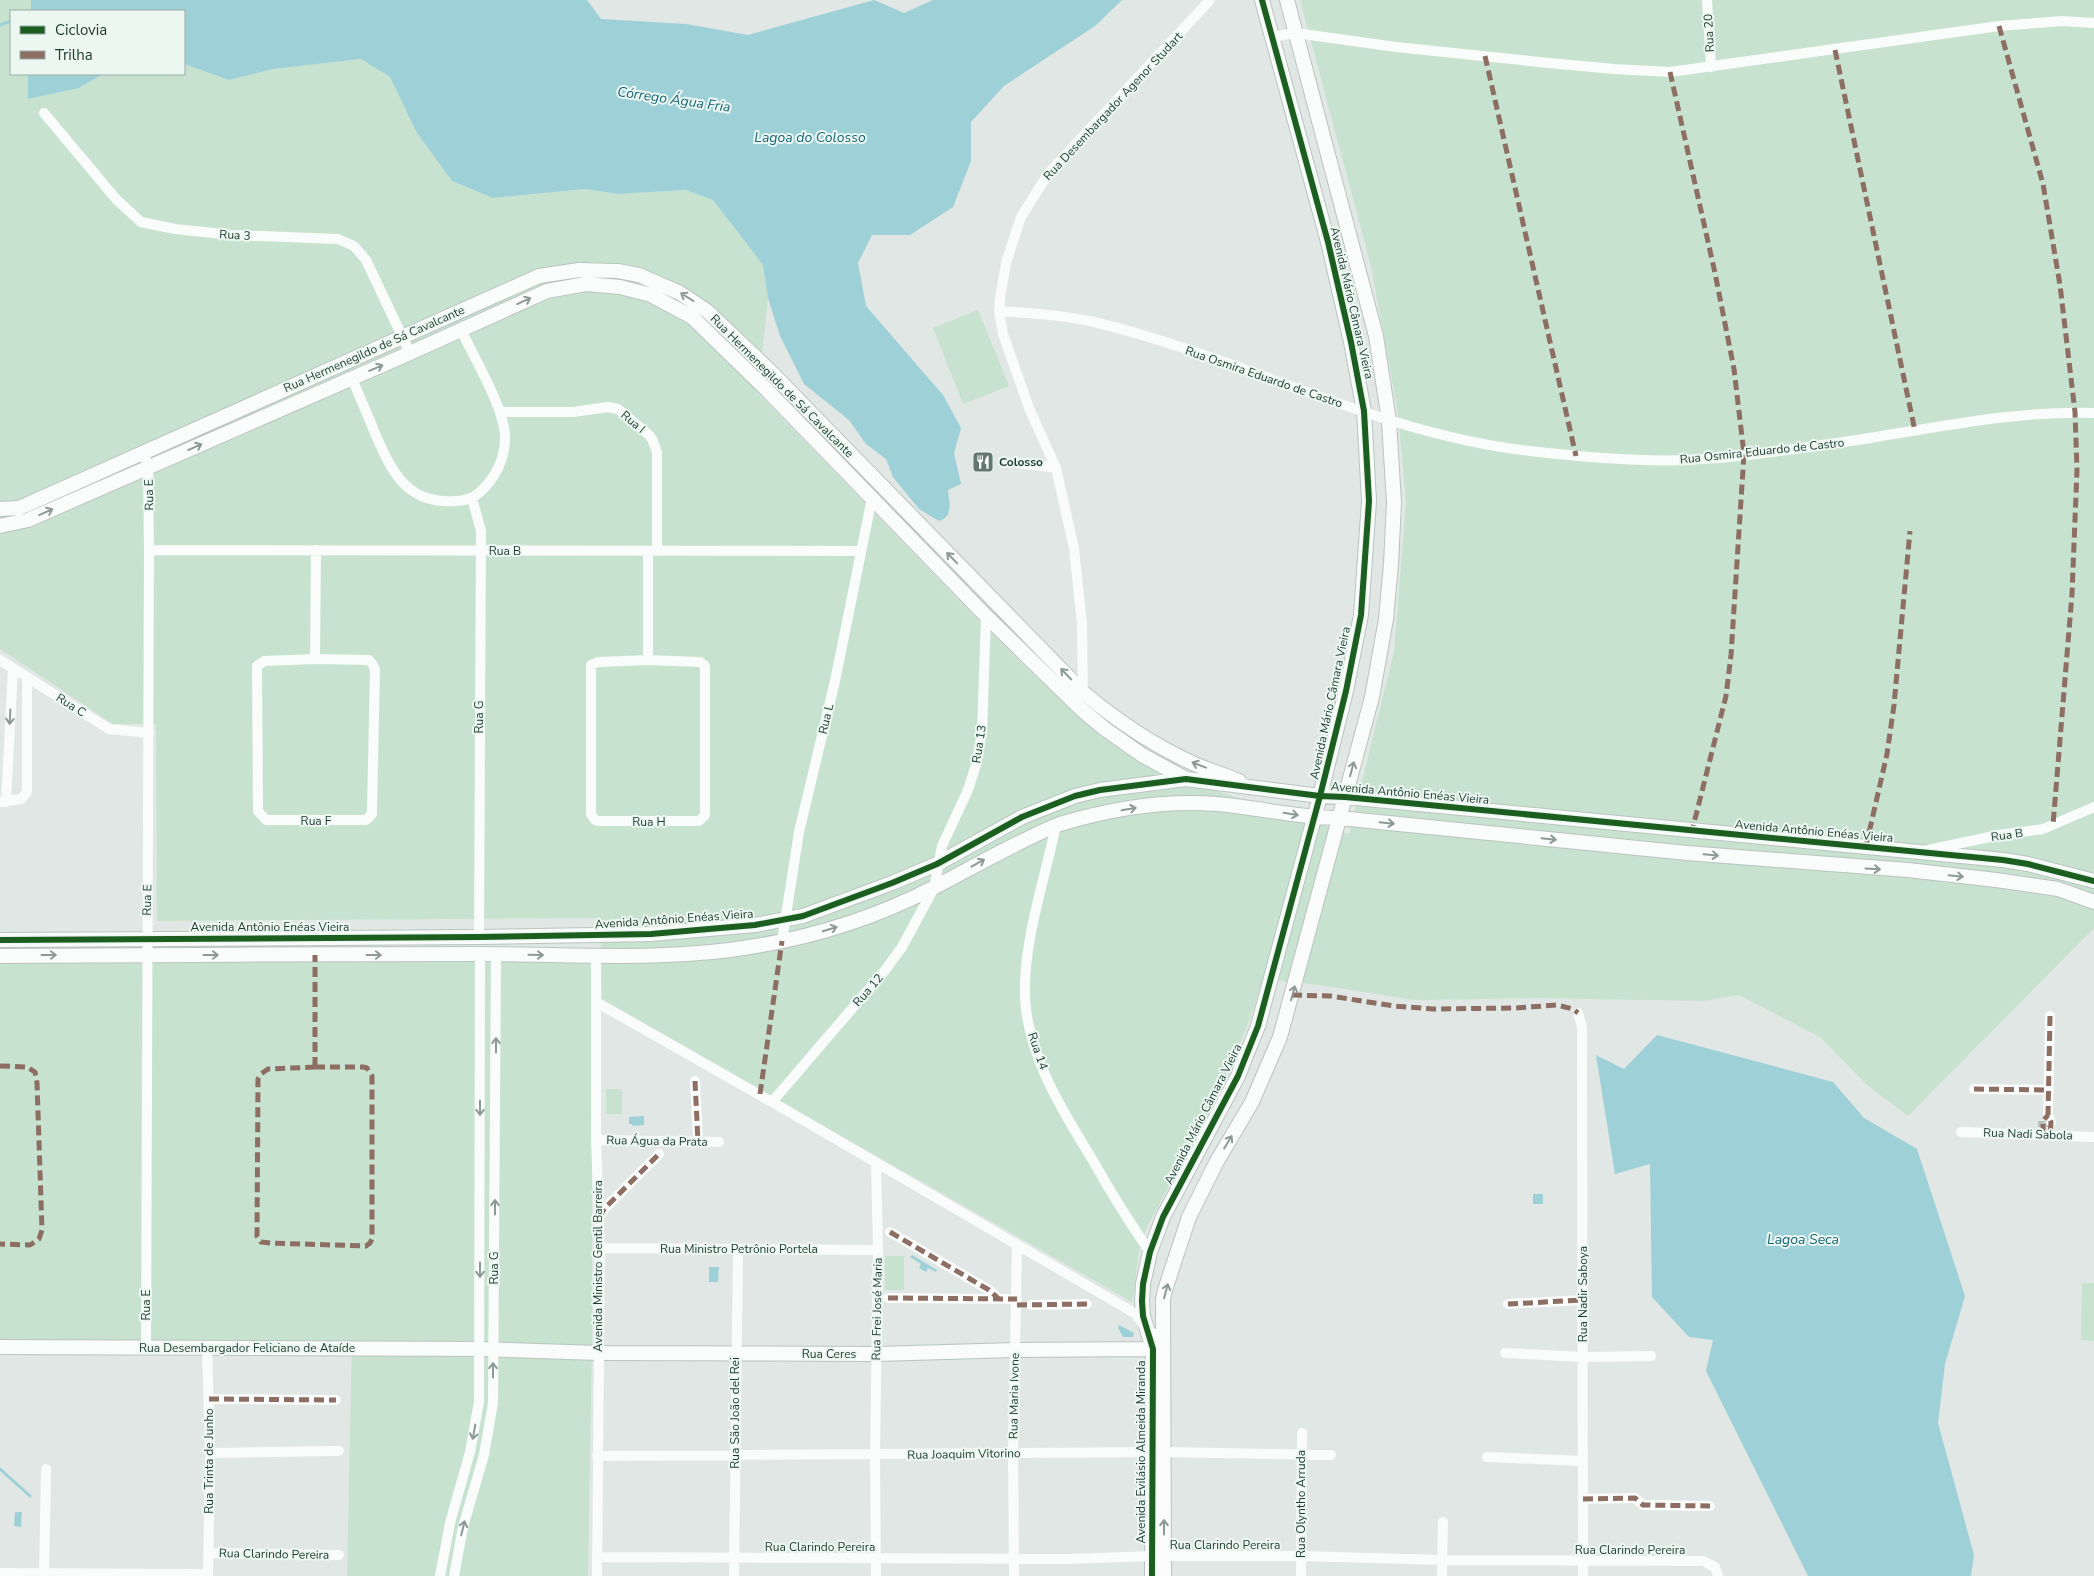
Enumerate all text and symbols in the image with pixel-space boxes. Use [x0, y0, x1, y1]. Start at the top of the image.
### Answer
legend [10, 10, 185, 75]
street label: Rua 20 [1700, 13, 1718, 53]
text: Ciclovia [55, 20, 107, 40]
street label: Rua Desembargador Agenor Studart [1040, 28, 1187, 184]
text: Trilha [55, 45, 93, 65]
water label: Córrego Água Fria [616, 82, 732, 117]
water label: Lagoa do Colosso [754, 128, 866, 147]
street label: Avenida Mário Câmara Vieira [1327, 225, 1377, 381]
street label: Rua 3 [219, 226, 251, 244]
one-way arrow [681, 292, 695, 302]
one-way arrow [516, 296, 531, 305]
street label: Rua Hermenegildo de Sá Cavalcante [281, 302, 467, 396]
street label: Rua Hermenegildo de Sá Cavalcante [707, 311, 857, 461]
street label: Rua Osmira Eduardo de Castro [1183, 343, 1345, 412]
one-way arrow [368, 362, 383, 372]
street label: Rua I [617, 407, 649, 437]
street label: Rua Osmira Eduardo de Castro [1679, 434, 1845, 468]
one-way arrow [187, 441, 202, 451]
restaurant icon: Colosso [971, 450, 995, 474]
place label: Colosso [999, 454, 1043, 470]
street label: Rua E [141, 479, 157, 511]
one-way arrow [38, 506, 53, 516]
street label: Rua B [489, 543, 521, 559]
one-way arrow [946, 552, 958, 564]
street label: Avenida Mário Câmara Vieira [1306, 625, 1354, 781]
one-way arrow [1060, 668, 1072, 681]
street label: Rua C [53, 690, 89, 720]
street label: Rua G [471, 701, 487, 733]
street label: Rua L [815, 702, 837, 736]
one-way arrow [6, 709, 15, 725]
street label: Rua 13 [968, 724, 990, 764]
one-way arrow [1191, 760, 1206, 769]
one-way arrow [1348, 761, 1357, 777]
street label: Avenida Antônio Enéas Vieira [1330, 778, 1490, 808]
one-way arrow [1121, 803, 1137, 813]
one-way arrow [1282, 810, 1298, 820]
street label: Rua F [301, 813, 332, 829]
street label: Rua H [632, 814, 666, 830]
street label: Avenida Antônio Enéas Vieira [1734, 816, 1894, 846]
one-way arrow [1379, 818, 1395, 828]
street label: Rua B [1990, 825, 2024, 845]
one-way arrow [1541, 834, 1557, 844]
one-way arrow [1703, 850, 1719, 860]
one-way arrow [970, 858, 984, 868]
one-way arrow [1864, 864, 1880, 873]
one-way arrow [1948, 871, 1964, 881]
street label: Rua E [139, 884, 155, 916]
street label: Avenida Antônio Enéas Vieira [594, 905, 754, 933]
street label: Avenida Antônio Enéas Vieira [191, 919, 349, 935]
one-way arrow [821, 924, 837, 934]
one-way arrow [202, 950, 219, 960]
one-way arrow [365, 950, 381, 960]
one-way arrow [528, 950, 544, 959]
one-way arrow [40, 951, 56, 960]
street label: Rua 12 [849, 970, 887, 1010]
one-way arrow [1288, 986, 1298, 1002]
street label: Rua 14 [1024, 1030, 1052, 1072]
one-way arrow [491, 1037, 501, 1053]
street label: Avenida Mário Câmara Vieira [1161, 1041, 1245, 1187]
one-way arrow [475, 1100, 485, 1116]
street label: Rua Nadi Sabola [1983, 1124, 2073, 1144]
street label: Rua Água da Prata [606, 1132, 708, 1150]
one-way arrow [1224, 1135, 1234, 1149]
street label: Avenida Ministro Gentil Barreira [590, 1180, 606, 1352]
one-way arrow [490, 1199, 499, 1215]
water label: Lagoa Seca [1767, 1230, 1839, 1249]
street label: Rua Ministro Petrônio Portela [660, 1241, 818, 1257]
street label: Rua Nadir Saboya [1575, 1246, 1591, 1342]
street label: Rua G [486, 1252, 502, 1284]
street label: Rua Frei José Maria [868, 1257, 886, 1361]
one-way arrow [475, 1262, 485, 1278]
one-way arrow [1161, 1283, 1171, 1299]
street label: Rua E [138, 1289, 154, 1321]
street label: Rua Desembargador Feliciano de Ataíde [139, 1340, 355, 1356]
street label: Rua Ceres [802, 1346, 857, 1362]
street label: Rua Maria Ivone [1005, 1353, 1023, 1439]
street label: Rua São João del Rei [727, 1357, 743, 1469]
street label: Avenida Evilásio Almeida Miranda [1133, 1360, 1149, 1544]
one-way arrow [488, 1362, 498, 1378]
street label: Rua Trinta de Junho [201, 1408, 217, 1514]
one-way arrow [468, 1424, 478, 1440]
street label: Rua Joaquim Vitorino [907, 1445, 1021, 1463]
street label: Rua Olyntho Arruda [1293, 1450, 1309, 1558]
one-way arrow [1159, 1520, 1169, 1536]
one-way arrow [459, 1521, 468, 1537]
street label: Rua Clarindo Pereira [1170, 1537, 1280, 1553]
street label: Rua Clarindo Pereira [765, 1539, 875, 1555]
street label: Rua Clarindo Pereira [1575, 1542, 1685, 1558]
street label: Rua Clarindo Pereira [219, 1545, 329, 1563]

